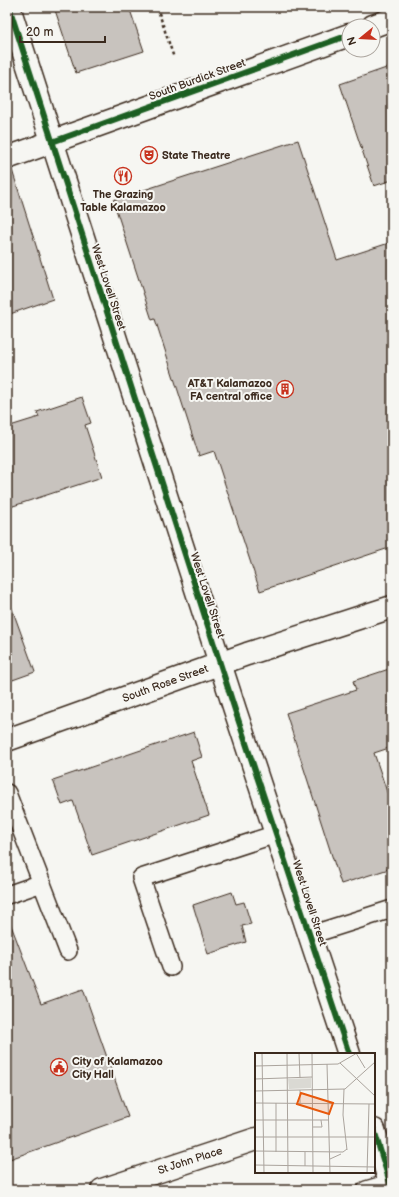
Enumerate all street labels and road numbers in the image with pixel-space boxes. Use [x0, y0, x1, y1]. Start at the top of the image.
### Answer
street label: South Burdick Street [147, 56, 248, 103]
street label: West Lovell Street [89, 243, 129, 332]
street label: West Lovell Street [188, 551, 228, 640]
street label: South Rose Street [121, 662, 210, 705]
street label: West Lovell Street [290, 859, 330, 948]
street label: St John Place [156, 1144, 225, 1177]

